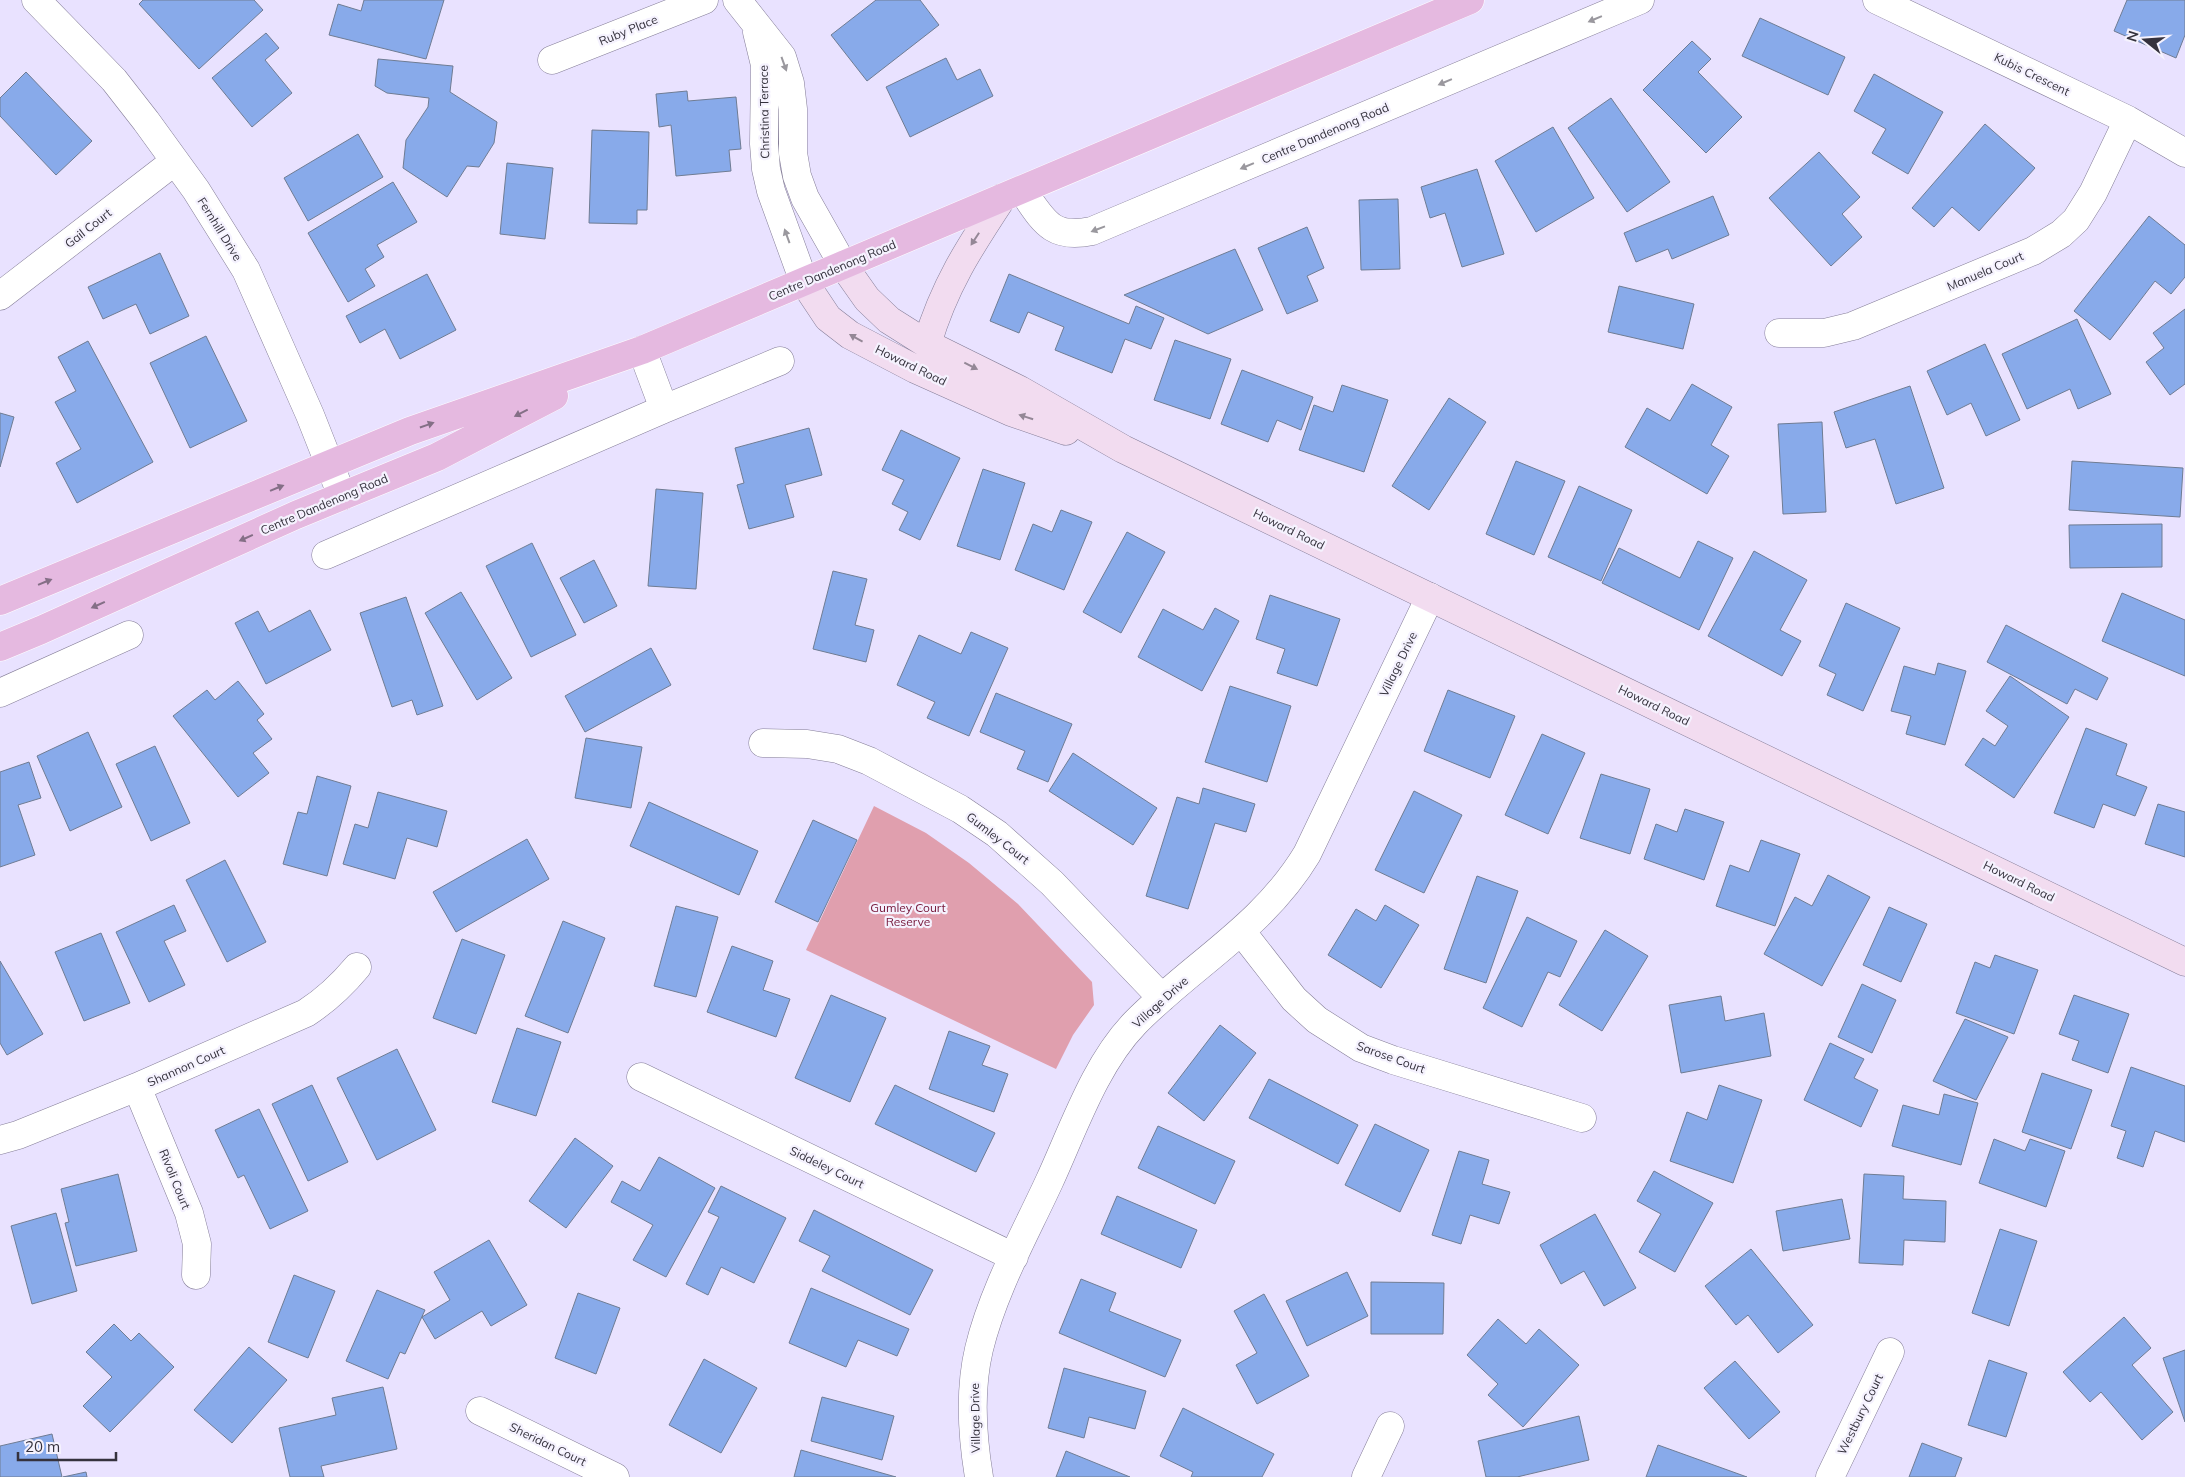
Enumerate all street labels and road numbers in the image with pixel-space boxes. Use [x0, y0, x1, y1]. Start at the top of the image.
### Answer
street label: Ruby Place [596, 11, 660, 49]
street label: Kubis Crescent [1992, 49, 2072, 99]
street label: Christina Terrace [756, 65, 772, 159]
street label: Centre Dandenong Road [1259, 99, 1391, 167]
street label: Fernhill Drive [195, 194, 245, 264]
street label: Gail Court [62, 205, 114, 251]
street label: Centre Dandenong Road [766, 236, 898, 304]
street label: Manuela Court [1945, 248, 2025, 294]
street label: Howard Road [873, 341, 949, 389]
street label: Centre Dandenong Road [258, 470, 390, 538]
street label: Howard Road [1251, 505, 1327, 553]
street label: Village Drive [1376, 629, 1420, 699]
street label: Howard Road [1616, 681, 1692, 729]
street label: Gumley Court [964, 809, 1032, 867]
street label: Howard Road [1981, 857, 2057, 905]
street label: Village Drive [1129, 973, 1191, 1031]
street label: Sarose Court [1355, 1038, 1427, 1076]
street label: Shannon Court [145, 1042, 227, 1090]
street label: Siddeley Court [788, 1143, 866, 1191]
street label: Rivoli Court [156, 1147, 194, 1211]
street label: Westbury Court [1834, 1371, 1886, 1457]
street label: Village Drive [967, 1383, 983, 1453]
street label: Sheridan Court [507, 1419, 589, 1469]

